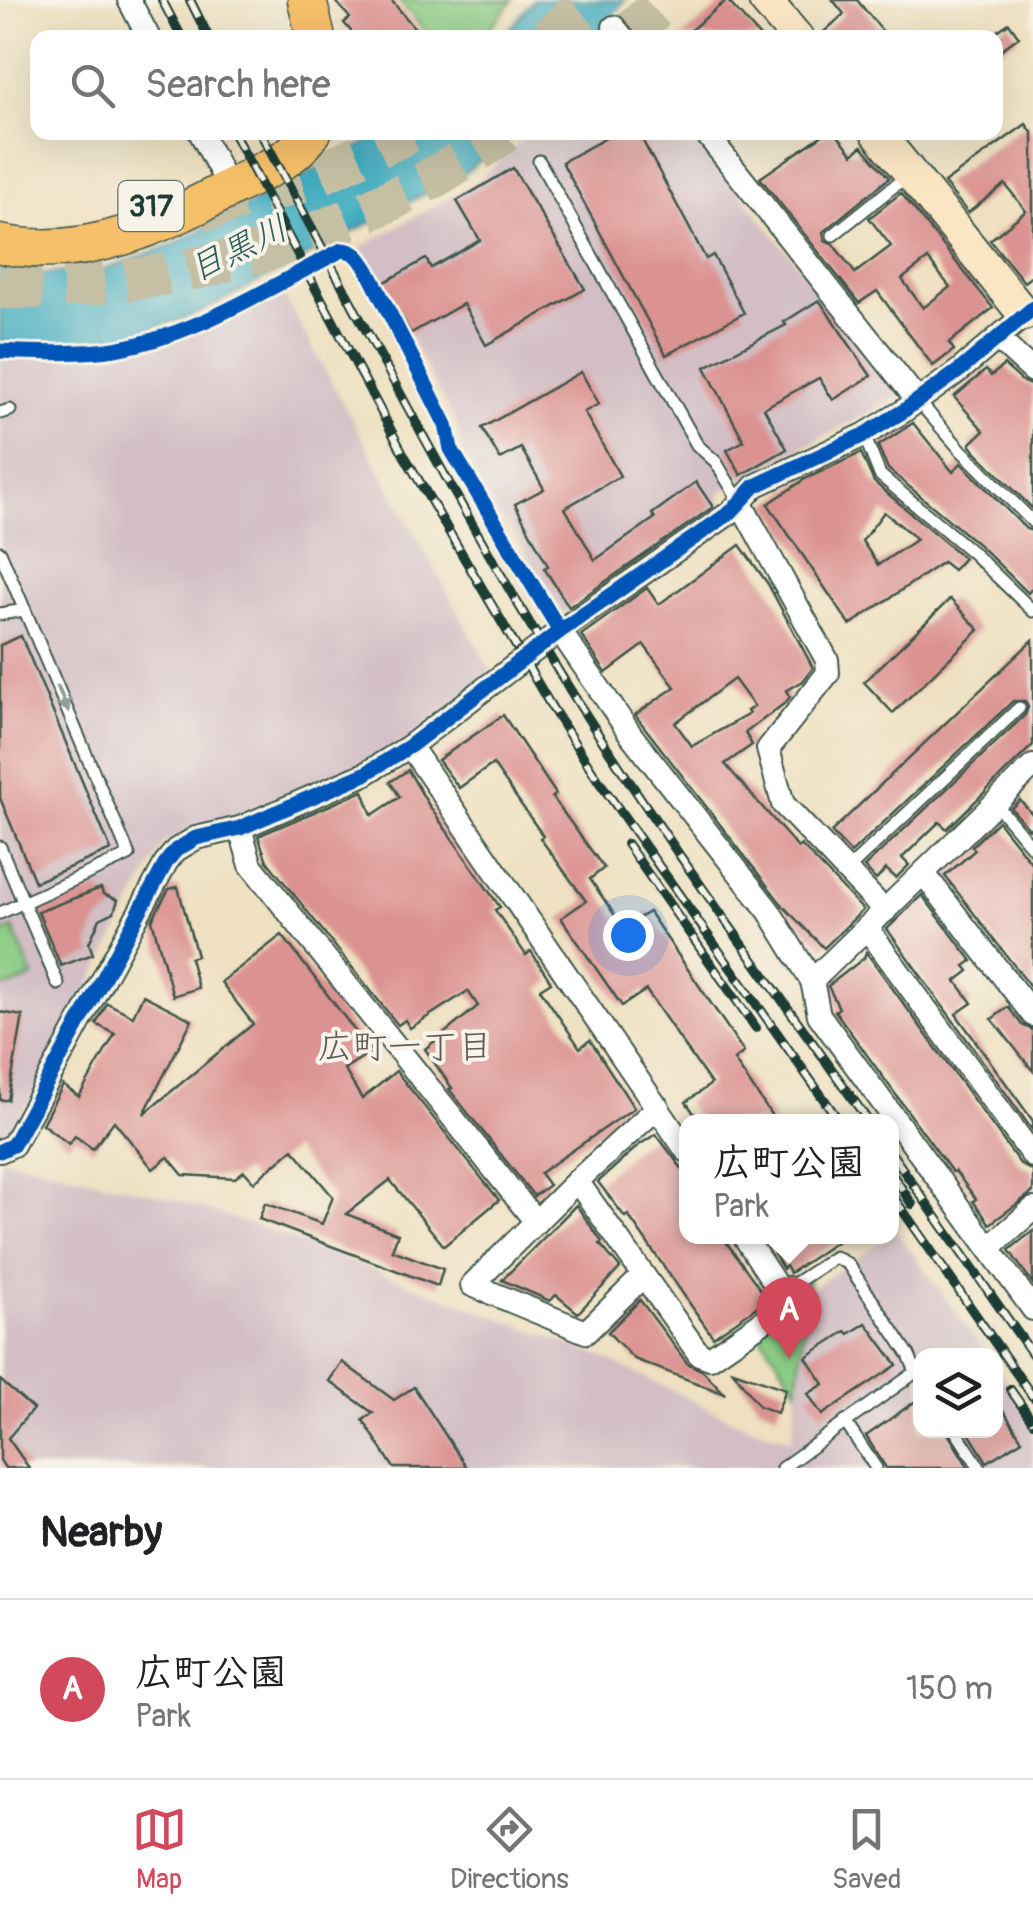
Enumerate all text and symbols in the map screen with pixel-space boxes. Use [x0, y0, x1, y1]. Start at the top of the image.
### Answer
search box [30, 30, 1003, 140]
icon: search [65, 58, 120, 113]
text: Search here [145, 61, 331, 109]
road number: 317 [118, 181, 184, 231]
water label: 目黒川 [182, 206, 295, 292]
one-way arrow [55, 685, 71, 714]
your location [603, 910, 654, 961]
district label: 広町一丁目 [317, 1025, 493, 1069]
popup [679, 1114, 899, 1244]
text: 広町公園 [713, 1139, 865, 1187]
text: Park [713, 1187, 769, 1227]
pin: A [756, 1276, 822, 1359]
map controls [913, 1348, 1003, 1438]
button: layers [913, 1348, 1003, 1438]
text: Nearby [40, 1507, 162, 1559]
text: 広町公園 [135, 1649, 287, 1697]
text: A [62, 1669, 83, 1709]
text: 150 m [906, 1669, 993, 1709]
text: Park [135, 1697, 191, 1737]
tab: Map [132, 1802, 187, 1897]
tab: Directions [450, 1802, 569, 1897]
tab: Saved [832, 1802, 901, 1897]

